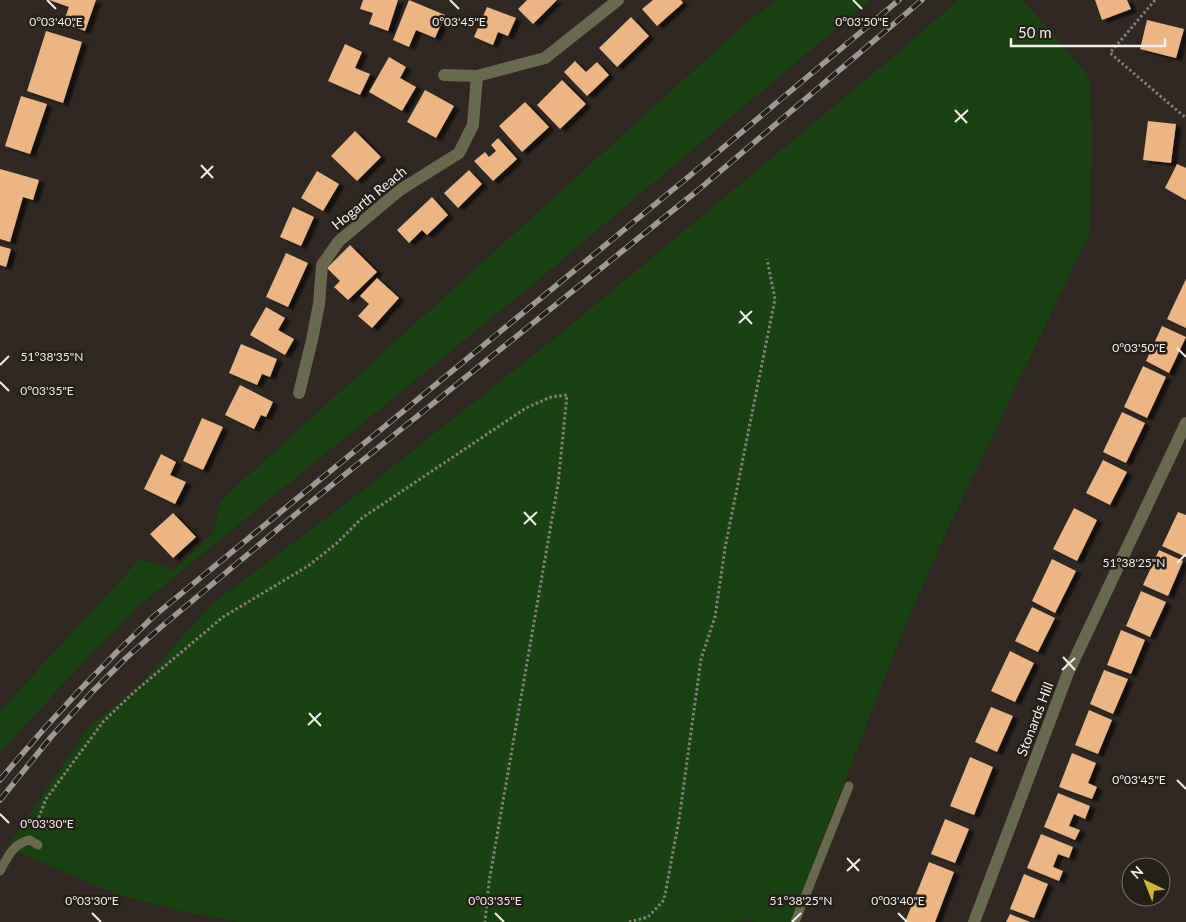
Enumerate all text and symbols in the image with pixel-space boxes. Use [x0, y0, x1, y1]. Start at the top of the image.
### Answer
text: 0°03'40"E [29, 14, 83, 29]
text: 0°03'45"E [432, 14, 486, 29]
text: 0°03'50"E [835, 14, 889, 29]
scale bar [1011, 15, 1165, 47]
text: 50 m [1018, 23, 1052, 41]
street label: Hogarth Reach [328, 162, 410, 233]
text: 0°03'50"E [1112, 340, 1166, 355]
text: 51°38'35"N [21, 349, 83, 364]
text: 0°03'35"E [20, 383, 74, 398]
text: 51°38'25"N [1103, 555, 1165, 570]
street label: Stonards Hill [1013, 679, 1056, 758]
text: 0°03'45"E [1112, 772, 1166, 787]
text: 0°03'30"E [20, 816, 74, 831]
north arrow [1121, 857, 1171, 907]
text: N [1127, 862, 1147, 882]
text: 0°03'30"E [65, 893, 119, 908]
text: 0°03'35"E [468, 893, 522, 908]
text: 51°38'25"N [770, 893, 832, 908]
text: 0°03'40"E [871, 893, 925, 908]

